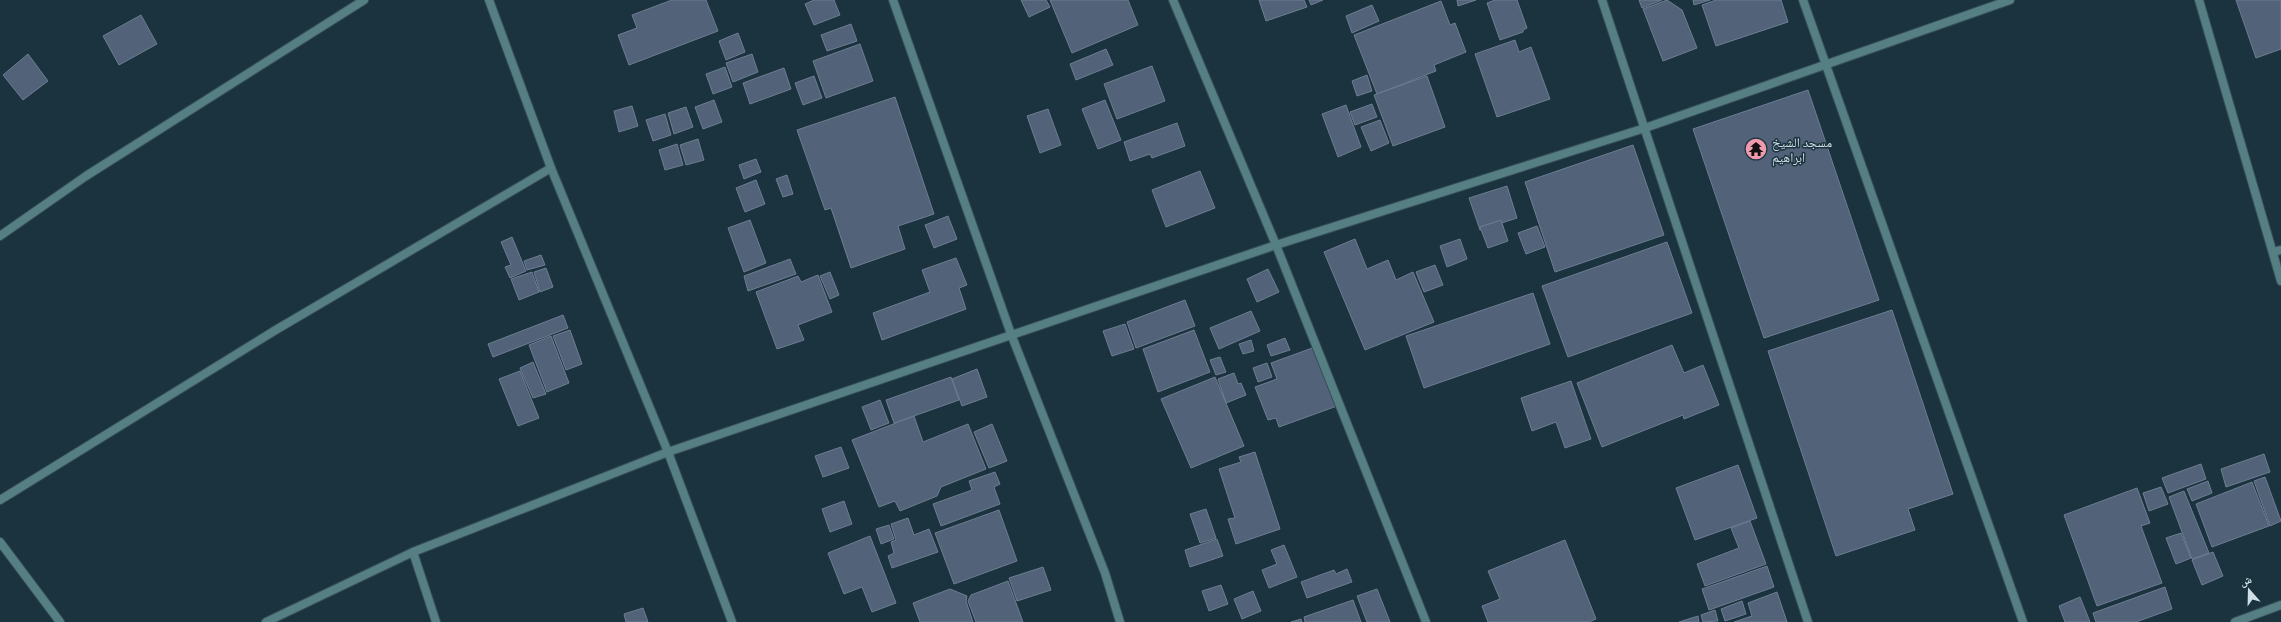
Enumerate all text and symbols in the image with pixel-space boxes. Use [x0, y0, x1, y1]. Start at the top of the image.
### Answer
place label: مسجد الشيخ ابراهيم [1772, 134, 1832, 166]
temple icon: مسجد الشيخ ابراهيم [1743, 136, 1769, 162]
north arrow [2229, 570, 2269, 610]
text: ش [2238, 572, 2254, 590]

